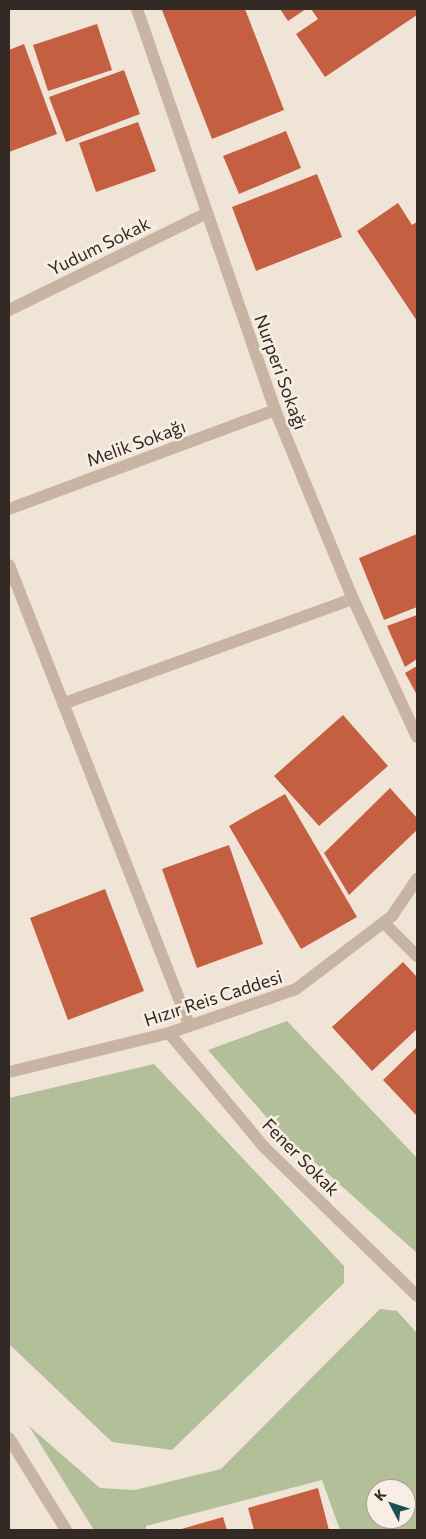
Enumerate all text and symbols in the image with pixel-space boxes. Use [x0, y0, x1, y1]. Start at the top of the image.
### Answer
street label: Yudum Sokak [45, 212, 153, 280]
street label: Nurperi Sokağı [250, 311, 312, 433]
street label: Melik Sokağı [83, 415, 189, 471]
street label: Hızır Reis Caddesi [141, 965, 285, 1031]
street label: Fener Sokak [258, 1114, 344, 1200]
north arrow [366, 1479, 416, 1529]
text: K [370, 1485, 390, 1504]

